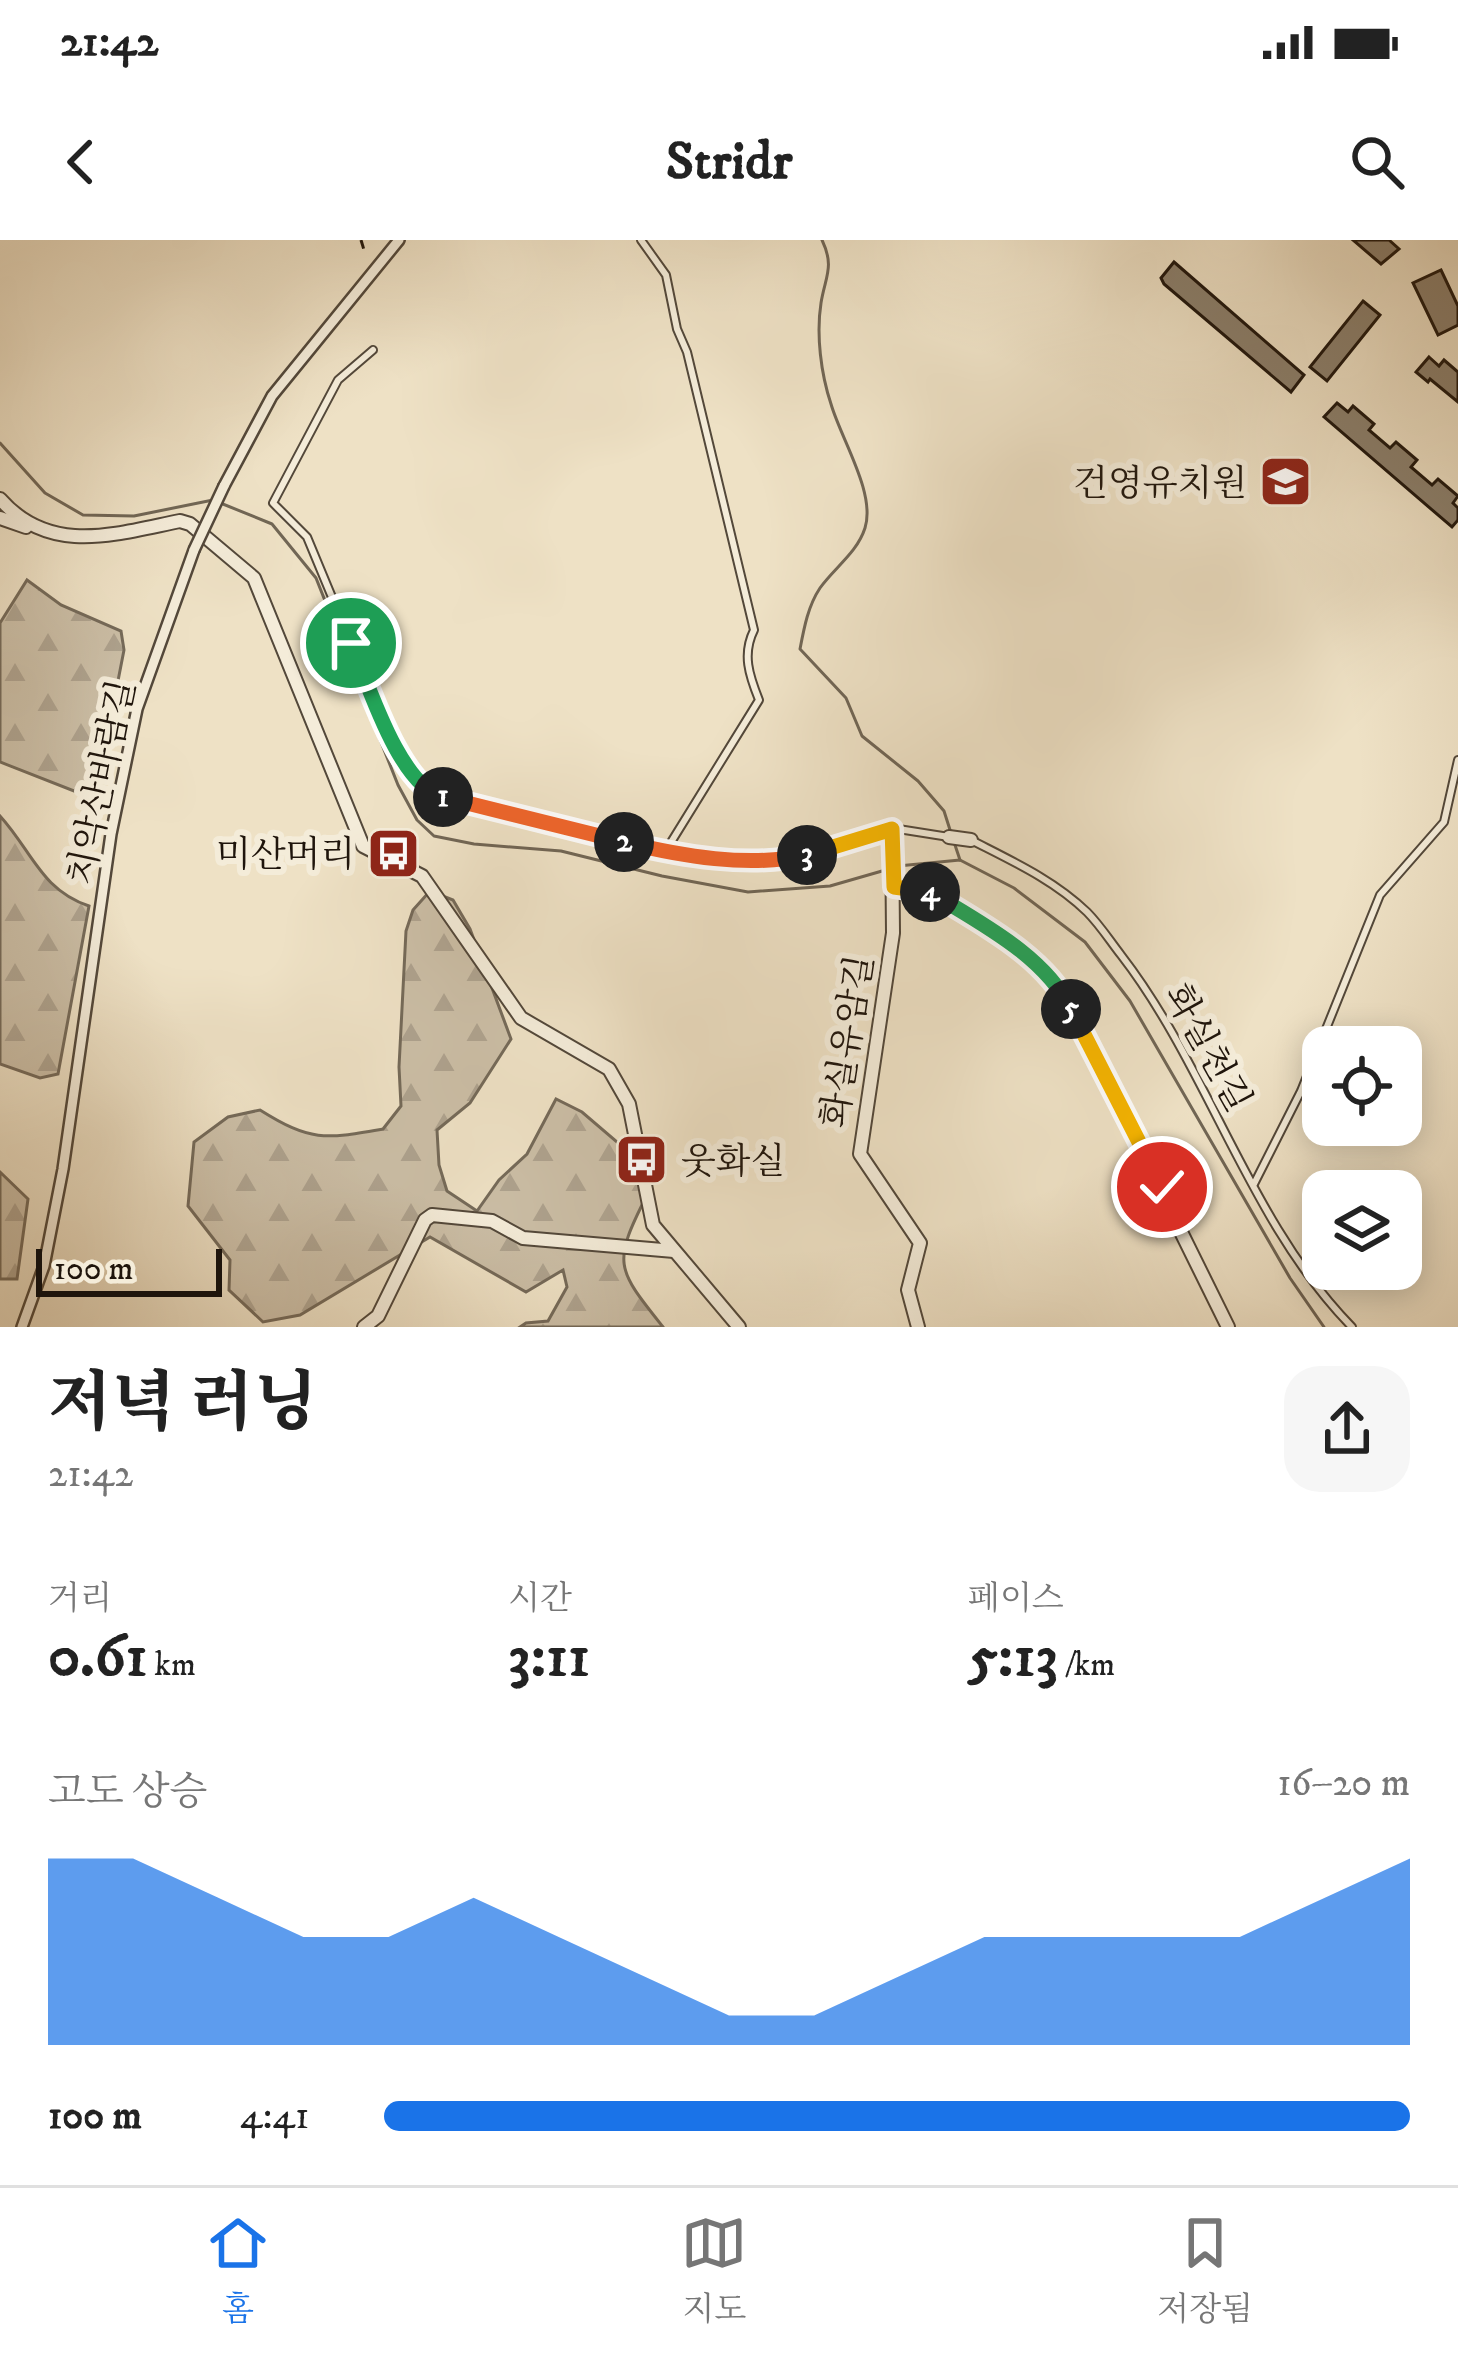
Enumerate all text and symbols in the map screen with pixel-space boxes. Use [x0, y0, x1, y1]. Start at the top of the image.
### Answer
text: 21:42 [60, 14, 158, 70]
icon: back [48, 129, 114, 195]
text: Stridr [666, 129, 792, 196]
icon: search [1344, 129, 1410, 195]
school or university icon: 건영유치원 [1258, 454, 1314, 510]
place label: 건영유치원 [1073, 462, 1247, 507]
pin [300, 592, 402, 694]
icon: arrive [318, 610, 384, 676]
street label: 치악산바람길 [59, 676, 146, 889]
pin: 1 [413, 767, 473, 827]
text: 1 [437, 776, 449, 817]
pin: 2 [594, 812, 654, 872]
text: 2 [616, 821, 632, 862]
bus stop icon: 미산머리 [366, 825, 422, 881]
pin: 3 [777, 825, 837, 885]
place label: 미산머리 [216, 833, 355, 878]
text: 3 [801, 834, 813, 875]
pin: 4 [900, 862, 960, 922]
text: 4 [921, 871, 940, 912]
street label: 화실유암길 [813, 952, 884, 1131]
street label: 화실천길 [1153, 976, 1260, 1120]
pin: 5 [1041, 979, 1101, 1039]
text: 5 [1063, 988, 1079, 1029]
map controls [1302, 1026, 1422, 1290]
button: locate [1302, 1026, 1422, 1146]
bus stop icon: 웃화실 [614, 1132, 670, 1188]
pin [1111, 1136, 1213, 1238]
place label: 웃화실 [681, 1140, 785, 1185]
icon: check [1129, 1154, 1195, 1220]
button: layers [1302, 1170, 1422, 1290]
scale bar [36, 1243, 222, 1296]
text: 100 m [54, 1249, 133, 1290]
text: 저녁 러닝 [48, 1364, 317, 1446]
button: share [1284, 1366, 1410, 1492]
text: 21:42 [48, 1450, 133, 1499]
text: 거리 [48, 1579, 112, 1620]
text: 시간 [508, 1579, 572, 1620]
text: 페이스 [968, 1579, 1064, 1620]
text: 0.61 [48, 1620, 147, 1695]
text: 3:11 [508, 1620, 590, 1695]
text: 5:13 [968, 1620, 1058, 1695]
text: km [147, 1645, 196, 1686]
text: /km [1058, 1645, 1115, 1686]
text: 16–20 m [1277, 1759, 1410, 1808]
text: 고도 상승 [48, 1768, 207, 1817]
text: 100 m [48, 2092, 142, 2141]
text: 4:41 [240, 2092, 309, 2141]
tab: 홈 [205, 2210, 271, 2331]
tab: 지도 [681, 2210, 747, 2331]
tab: 저장됨 [1157, 2210, 1253, 2331]

